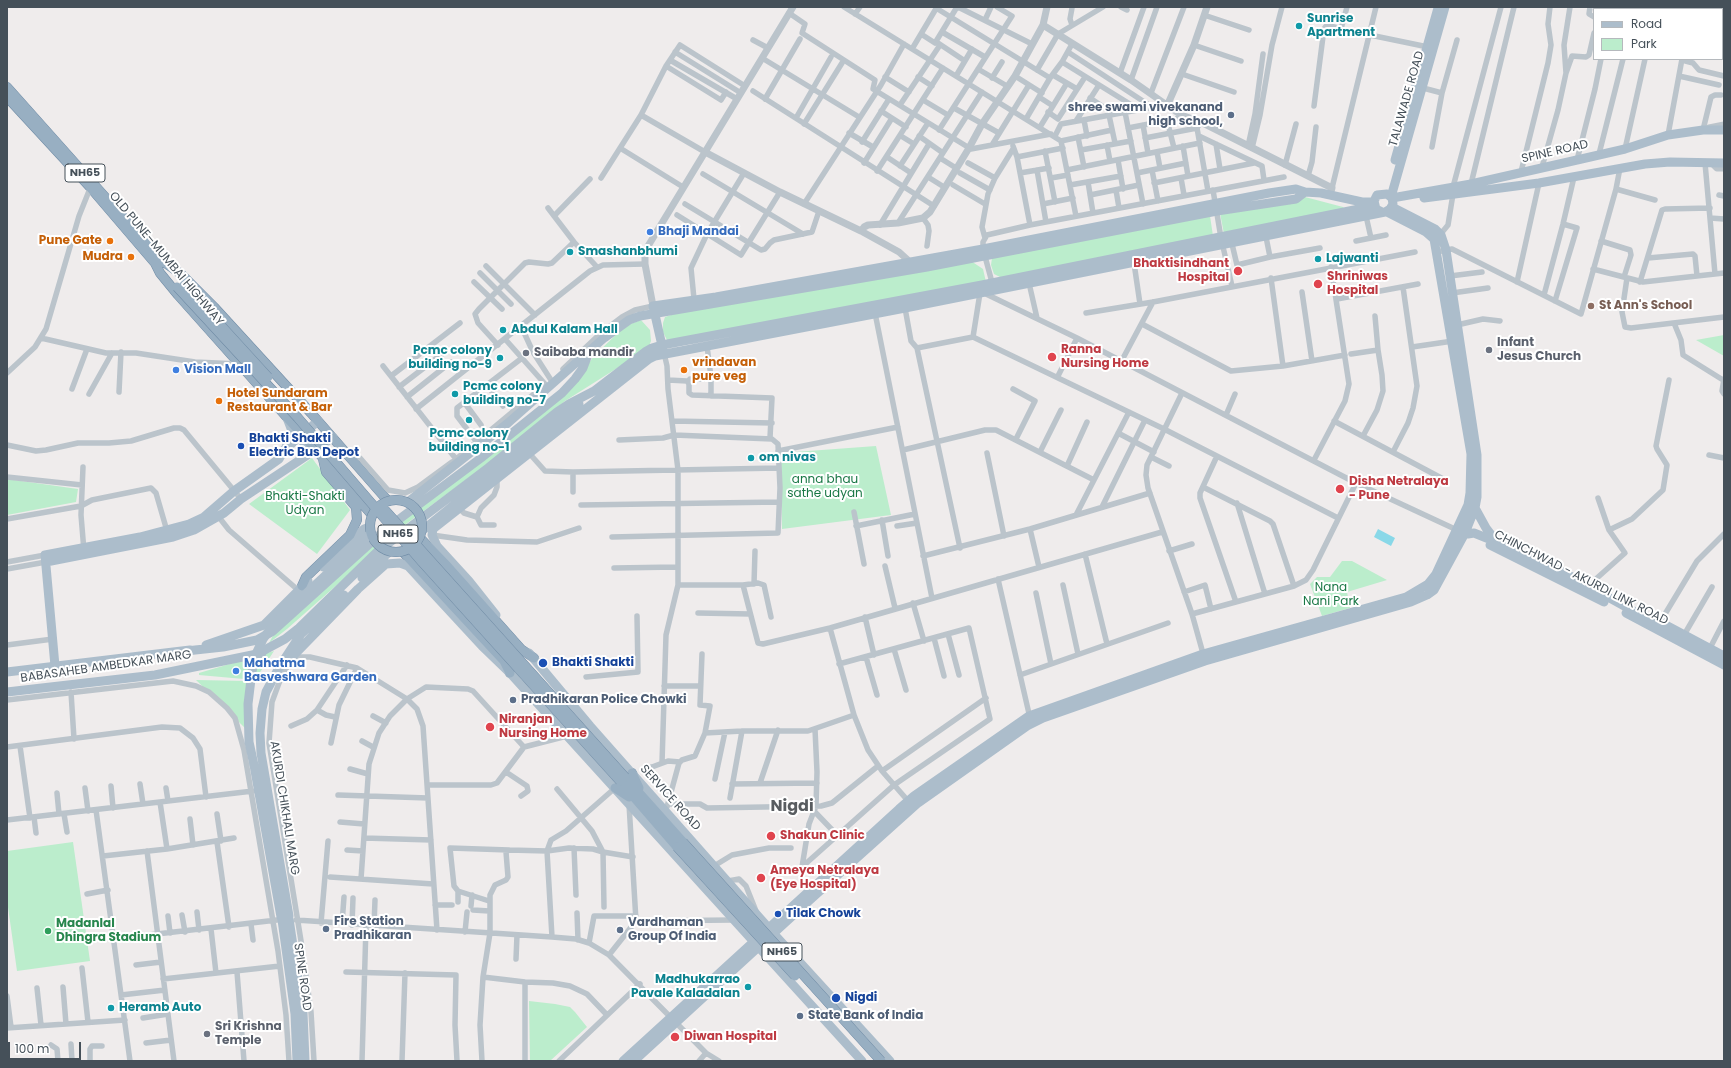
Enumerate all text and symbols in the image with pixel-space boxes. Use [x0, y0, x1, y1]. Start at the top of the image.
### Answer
legend [1593, 8, 1723, 60]
place label: Sunrise Apartment [1307, 12, 1375, 40]
text: Road [1631, 15, 1662, 32]
marker: Sunrise Apartment [1294, 21, 1304, 31]
text: Park [1631, 35, 1657, 52]
street label: TALAWADE ROAD [1386, 50, 1428, 148]
place label: shree swami vivekanand high school, [1068, 101, 1223, 129]
marker: shree swami vivekanand high school, [1226, 110, 1236, 120]
street label: SPINE ROAD [1520, 137, 1590, 167]
road number: NH65 [65, 164, 105, 182]
street label: OLD PUNE–MUMBAI HIGHWAY [106, 189, 226, 329]
place label: Bhaji Mandai [658, 225, 739, 239]
marker: Bhaji Mandai [645, 227, 655, 237]
place label: Pune Gate [39, 234, 102, 248]
marker: Pune Gate [105, 236, 115, 246]
place label: Smashanbhumi [578, 245, 678, 259]
marker: Smashanbhumi [565, 247, 575, 257]
place label: Mudra [82, 250, 123, 264]
marker: Mudra [126, 252, 136, 262]
place label: Lajwanti [1326, 252, 1378, 266]
marker: Lajwanti [1313, 254, 1323, 264]
place label: Bhaktisindhant Hospital [1133, 257, 1229, 285]
marker: Bhaktisindhant Hospital [1232, 265, 1244, 277]
place label: Shriniwas Hospital [1327, 270, 1388, 298]
marker: Shriniwas Hospital [1312, 278, 1324, 290]
place label: St Ann's School [1599, 299, 1692, 313]
marker: St Ann's School [1586, 301, 1596, 311]
place label: Abdul Kalam Hall [511, 323, 618, 337]
marker: Abdul Kalam Hall [498, 325, 508, 335]
place label: Infant Jesus Church [1497, 336, 1581, 364]
place label: Ranna Nursing Home [1061, 343, 1149, 371]
place label: Pcmc colony building no-9 [408, 344, 492, 372]
marker: Infant Jesus Church [1484, 345, 1494, 355]
place label: Saibaba mandir [534, 346, 634, 360]
marker: Saibaba mandir [521, 348, 531, 358]
marker: Ranna Nursing Home [1046, 351, 1058, 363]
marker: Pcmc colony building no-9 [495, 353, 505, 363]
place label: vrindavan pure veg [692, 356, 756, 384]
place label: Vision Mall [184, 363, 251, 377]
marker: Vision Mall [171, 365, 181, 375]
marker: vrindavan pure veg [679, 365, 689, 375]
place label: Pcmc colony building no-7 [463, 380, 546, 408]
place label: Hotel Sundaram Restaurant & Bar [227, 387, 332, 415]
marker: Pcmc colony building no-7 [450, 389, 460, 399]
marker: Hotel Sundaram Restaurant & Bar [214, 396, 224, 406]
marker: Pcmc colony building no-1 [464, 415, 474, 425]
place label: Pcmc colony building no-1 [429, 427, 509, 455]
place label: Bhakti Shakti Electric Bus Depot [249, 432, 359, 460]
marker: Bhakti Shakti Electric Bus Depot [236, 441, 246, 451]
place label: om nivas [759, 451, 816, 465]
marker: om nivas [746, 453, 756, 463]
park label: anna bhau sathe udyan [787, 473, 863, 501]
place label: Disha Netralaya - Pune [1349, 475, 1449, 503]
marker: Disha Netralaya - Pune [1334, 483, 1346, 495]
park label: Bhakti-Shakti Udyan [265, 490, 345, 518]
road number: NH65 [378, 525, 418, 543]
street label: CHINCHWAD - AKURDI LINK ROAD [1492, 528, 1670, 628]
park label: Nana Nani Park [1303, 581, 1359, 609]
street label: BABASAHEB AMBEDKAR MARG [20, 648, 192, 686]
place label: Bhakti Shakti [552, 656, 634, 670]
place label: Mahatma Basveshwara Garden [244, 657, 377, 685]
marker: Bhakti Shakti [537, 657, 549, 669]
marker: Mahatma Basveshwara Garden [231, 666, 241, 676]
place label: Pradhikaran Police Chowki [521, 693, 687, 707]
marker: Pradhikaran Police Chowki [508, 695, 518, 705]
place label: Niranjan Nursing Home [499, 713, 587, 741]
marker: Niranjan Nursing Home [484, 721, 496, 733]
street label: AKURDI CHIKHALI MARG [266, 740, 302, 876]
street label: SERVICE ROAD [637, 762, 703, 834]
district label: Nigdi [770, 797, 814, 817]
place label: Shakun Clinic [780, 829, 865, 843]
marker: Shakun Clinic [765, 830, 777, 842]
place label: Ameya Netralaya (Eye Hospital) [770, 864, 879, 892]
marker: Ameya Netralaya (Eye Hospital) [755, 872, 767, 884]
place label: Tilak Chowk [786, 907, 861, 921]
marker: Tilak Chowk [773, 909, 783, 919]
place label: Fire Station Pradhikaran [334, 915, 411, 943]
place label: Vardhaman Group Of India [628, 916, 716, 944]
place label: Madanlal Dhingra Stadium [56, 917, 161, 945]
marker: Fire Station Pradhikaran [321, 924, 331, 934]
marker: Vardhaman Group Of India [615, 925, 625, 935]
marker: Madanlal Dhingra Stadium [43, 926, 53, 936]
street label: SPINE ROAD [290, 942, 314, 1012]
road number: NH65 [762, 943, 802, 961]
place label: Madhukarrao Pavale Kaladalan [631, 973, 740, 1001]
marker: Madhukarrao Pavale Kaladalan [743, 982, 753, 992]
place label: Nigdi [845, 991, 877, 1005]
marker: Nigdi [830, 992, 842, 1004]
place label: Heramb Auto [119, 1001, 201, 1015]
marker: Heramb Auto [106, 1003, 116, 1013]
place label: State Bank of India [808, 1009, 923, 1023]
marker: State Bank of India [795, 1011, 805, 1021]
place label: Sri Krishna Temple [215, 1020, 282, 1048]
marker: Sri Krishna Temple [202, 1029, 212, 1039]
place label: Diwan Hospital [684, 1030, 777, 1044]
marker: Diwan Hospital [669, 1031, 681, 1043]
scale bar [10, 1034, 83, 1060]
text: 100 m [15, 1040, 49, 1057]

